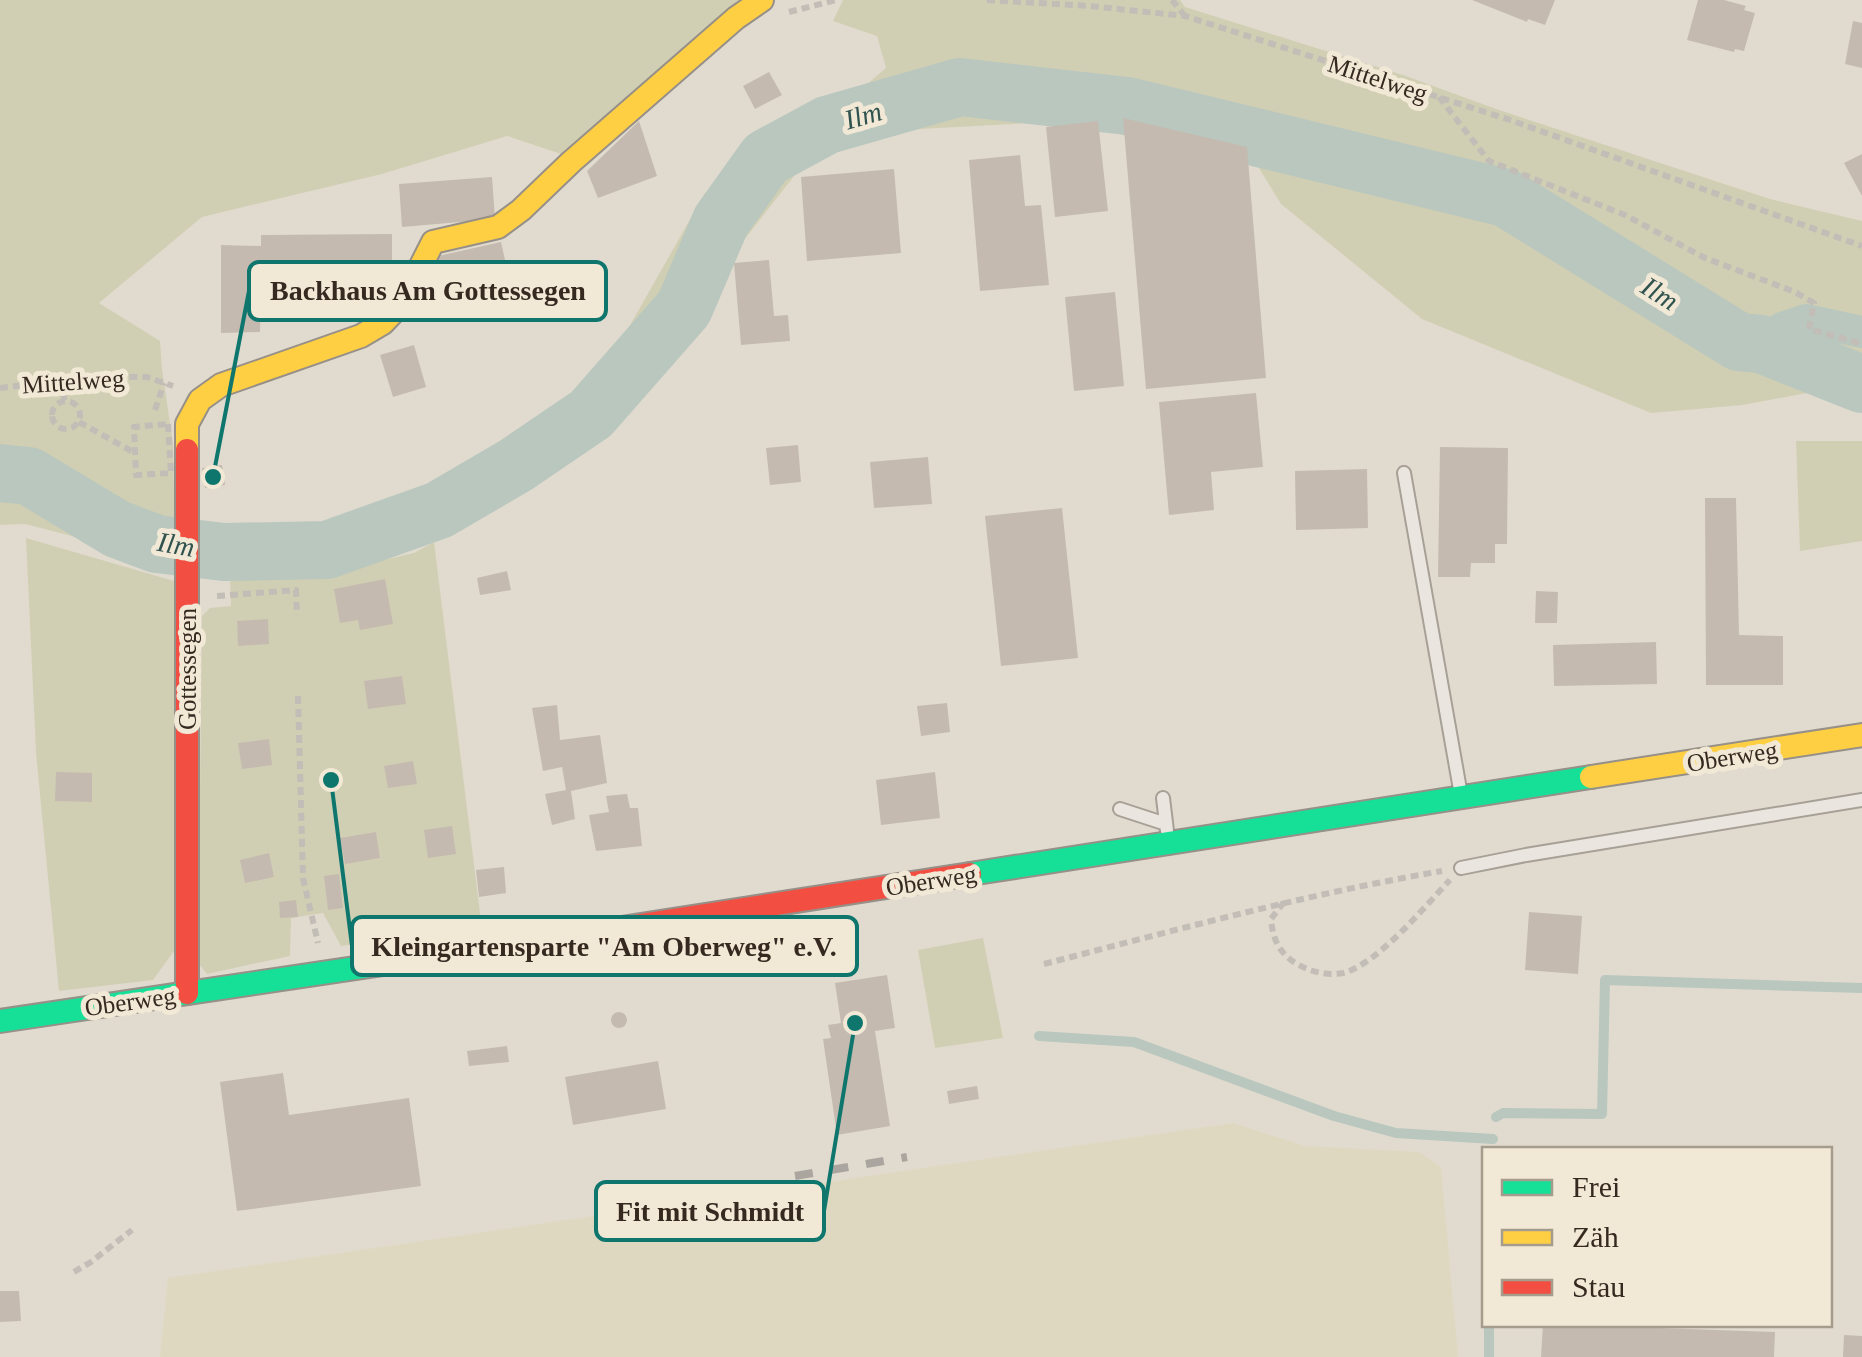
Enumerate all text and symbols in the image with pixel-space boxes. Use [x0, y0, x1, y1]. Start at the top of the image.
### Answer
street label: Mittelweg [1325, 50, 1431, 107]
water label: Ilm [840, 95, 885, 136]
callout: Backhaus Am Gottessegen [249, 262, 606, 320]
water label: Ilm [1635, 270, 1684, 316]
text: Backhaus Am Gottessegen [270, 275, 586, 306]
street label: Mittelweg [21, 364, 126, 399]
water label: Ilm [154, 526, 197, 563]
street label: Gottessegen [174, 607, 201, 730]
street label: Oberweg [1685, 736, 1780, 777]
street label: Oberweg [884, 860, 979, 901]
callout: Kleingartensparte "Am Oberweg" e.V. [352, 917, 857, 975]
text: Kleingartensparte "Am Oberweg" e.V. [371, 931, 837, 962]
street label: Oberweg [83, 982, 178, 1021]
legend [1482, 1147, 1832, 1327]
text: Frei [1572, 1170, 1620, 1203]
callout: Fit mit Schmidt [596, 1182, 824, 1240]
text: Fit mit Schmidt [616, 1196, 805, 1227]
text: Zäh [1572, 1220, 1619, 1253]
text: Stau [1572, 1270, 1625, 1303]

